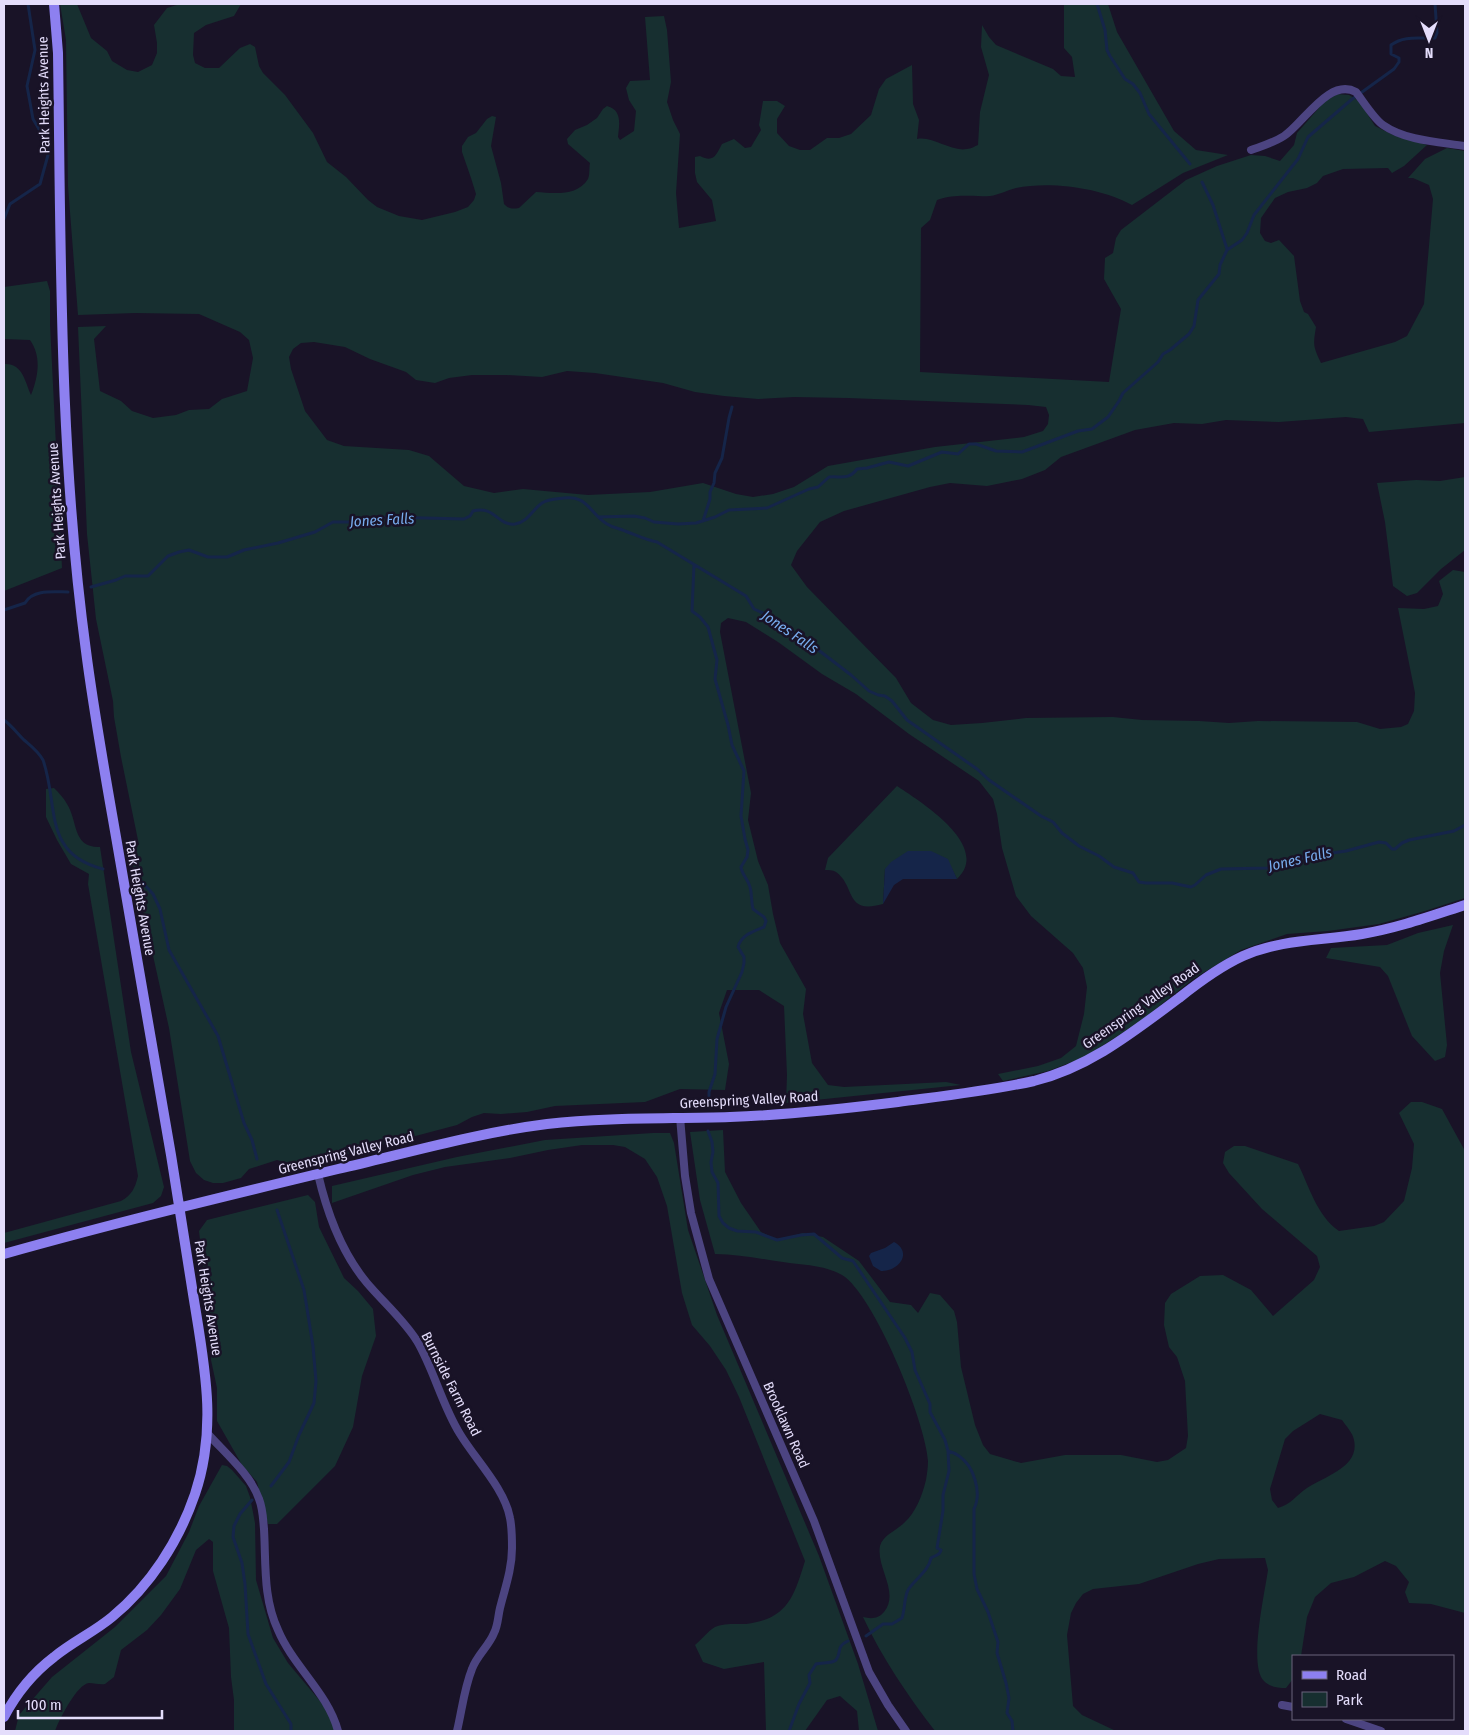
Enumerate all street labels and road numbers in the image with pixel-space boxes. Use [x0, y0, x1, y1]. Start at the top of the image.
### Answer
street label: Park Heights Avenue [34, 36, 54, 154]
street label: Park Heights Avenue [44, 442, 70, 560]
street label: Park Heights Avenue [121, 839, 159, 957]
street label: Greenspring Valley Road [1079, 959, 1203, 1053]
street label: Greenspring Valley Road [679, 1088, 819, 1112]
street label: Greenspring Valley Road [277, 1128, 415, 1178]
street label: Park Heights Avenue [190, 1239, 226, 1357]
street label: Burnside Farm Road [417, 1329, 485, 1439]
street label: Brooklawn Road [759, 1379, 813, 1471]

